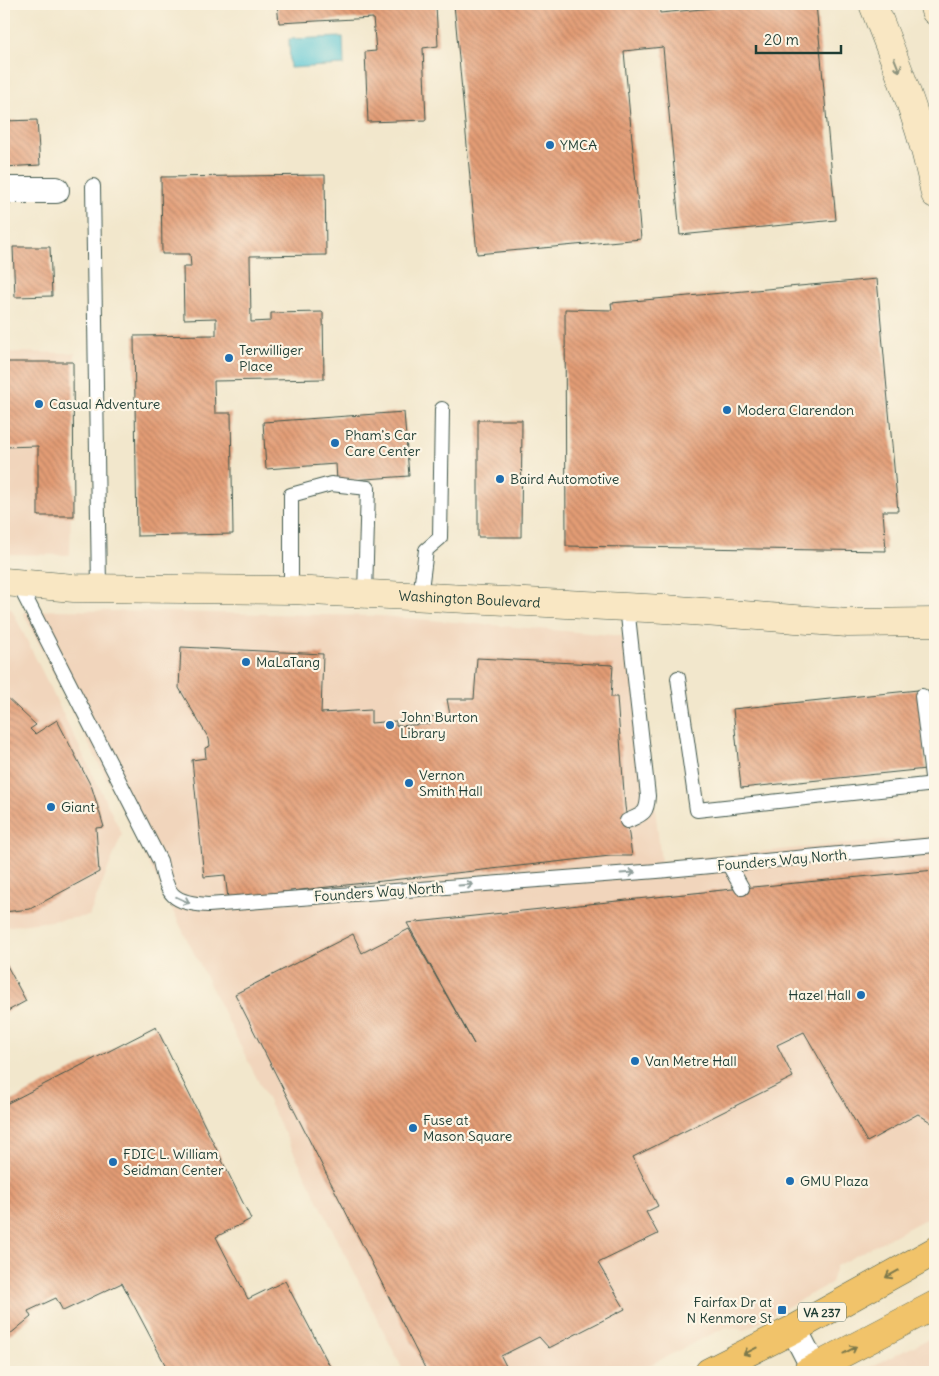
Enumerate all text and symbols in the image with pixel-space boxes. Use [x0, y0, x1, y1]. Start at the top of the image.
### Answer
scale bar [756, 22, 842, 54]
text: 20 m [764, 30, 799, 49]
one-way arrow [893, 57, 902, 72]
place label: YMCA [560, 136, 597, 154]
marker: YMCA [544, 139, 556, 151]
place label: Terwilliger Place [239, 341, 304, 375]
marker: Terwilliger Place [223, 352, 235, 364]
place label: Casual Adventure [49, 395, 160, 413]
marker: Casual Adventure [33, 398, 45, 410]
place label: Modera Clarendon [737, 401, 854, 419]
marker: Modera Clarendon [721, 404, 733, 416]
place label: Pham's Car Care Center [345, 426, 421, 460]
marker: Pham's Car Care Center [329, 437, 341, 449]
place label: Baird Automotive [510, 470, 619, 488]
marker: Baird Automotive [494, 473, 506, 485]
street label: Washington Boulevard [398, 586, 541, 612]
place label: MaLaTang [256, 653, 320, 671]
marker: MaLaTang [240, 656, 252, 668]
place label: John Burton Library [400, 708, 478, 742]
marker: John Burton Library [384, 719, 396, 731]
place label: Vernon Smith Hall [419, 766, 483, 800]
marker: Vernon Smith Hall [403, 777, 415, 789]
place label: Giant [61, 798, 95, 816]
marker: Giant [45, 801, 57, 813]
street label: Founders Way North [716, 845, 848, 875]
one-way arrow [620, 869, 636, 878]
street label: Founders Way North [314, 878, 444, 906]
one-way arrow [458, 881, 474, 890]
one-way arrow [175, 896, 190, 906]
place label: Hazel Hall [788, 986, 851, 1004]
marker: Hazel Hall [855, 989, 867, 1001]
place label: Van Metre Hall [645, 1052, 737, 1070]
marker: Van Metre Hall [629, 1055, 641, 1067]
place label: Fuse at Mason Square [423, 1111, 512, 1145]
marker: Fuse at Mason Square [407, 1122, 419, 1134]
place label: FDIC L. William Seidman Center [123, 1145, 224, 1179]
marker: FDIC L. William Seidman Center [107, 1156, 119, 1168]
place label: GMU Plaza [800, 1172, 869, 1190]
marker: GMU Plaza [784, 1175, 796, 1187]
one-way arrow [885, 1269, 900, 1279]
place label: Fairfax Dr at N Kenmore St [686, 1293, 772, 1327]
road number: VA 237 [798, 1302, 846, 1321]
marker: Fairfax Dr at N Kenmore St [776, 1304, 788, 1316]
one-way arrow [842, 1345, 857, 1354]
one-way arrow [742, 1346, 757, 1356]

